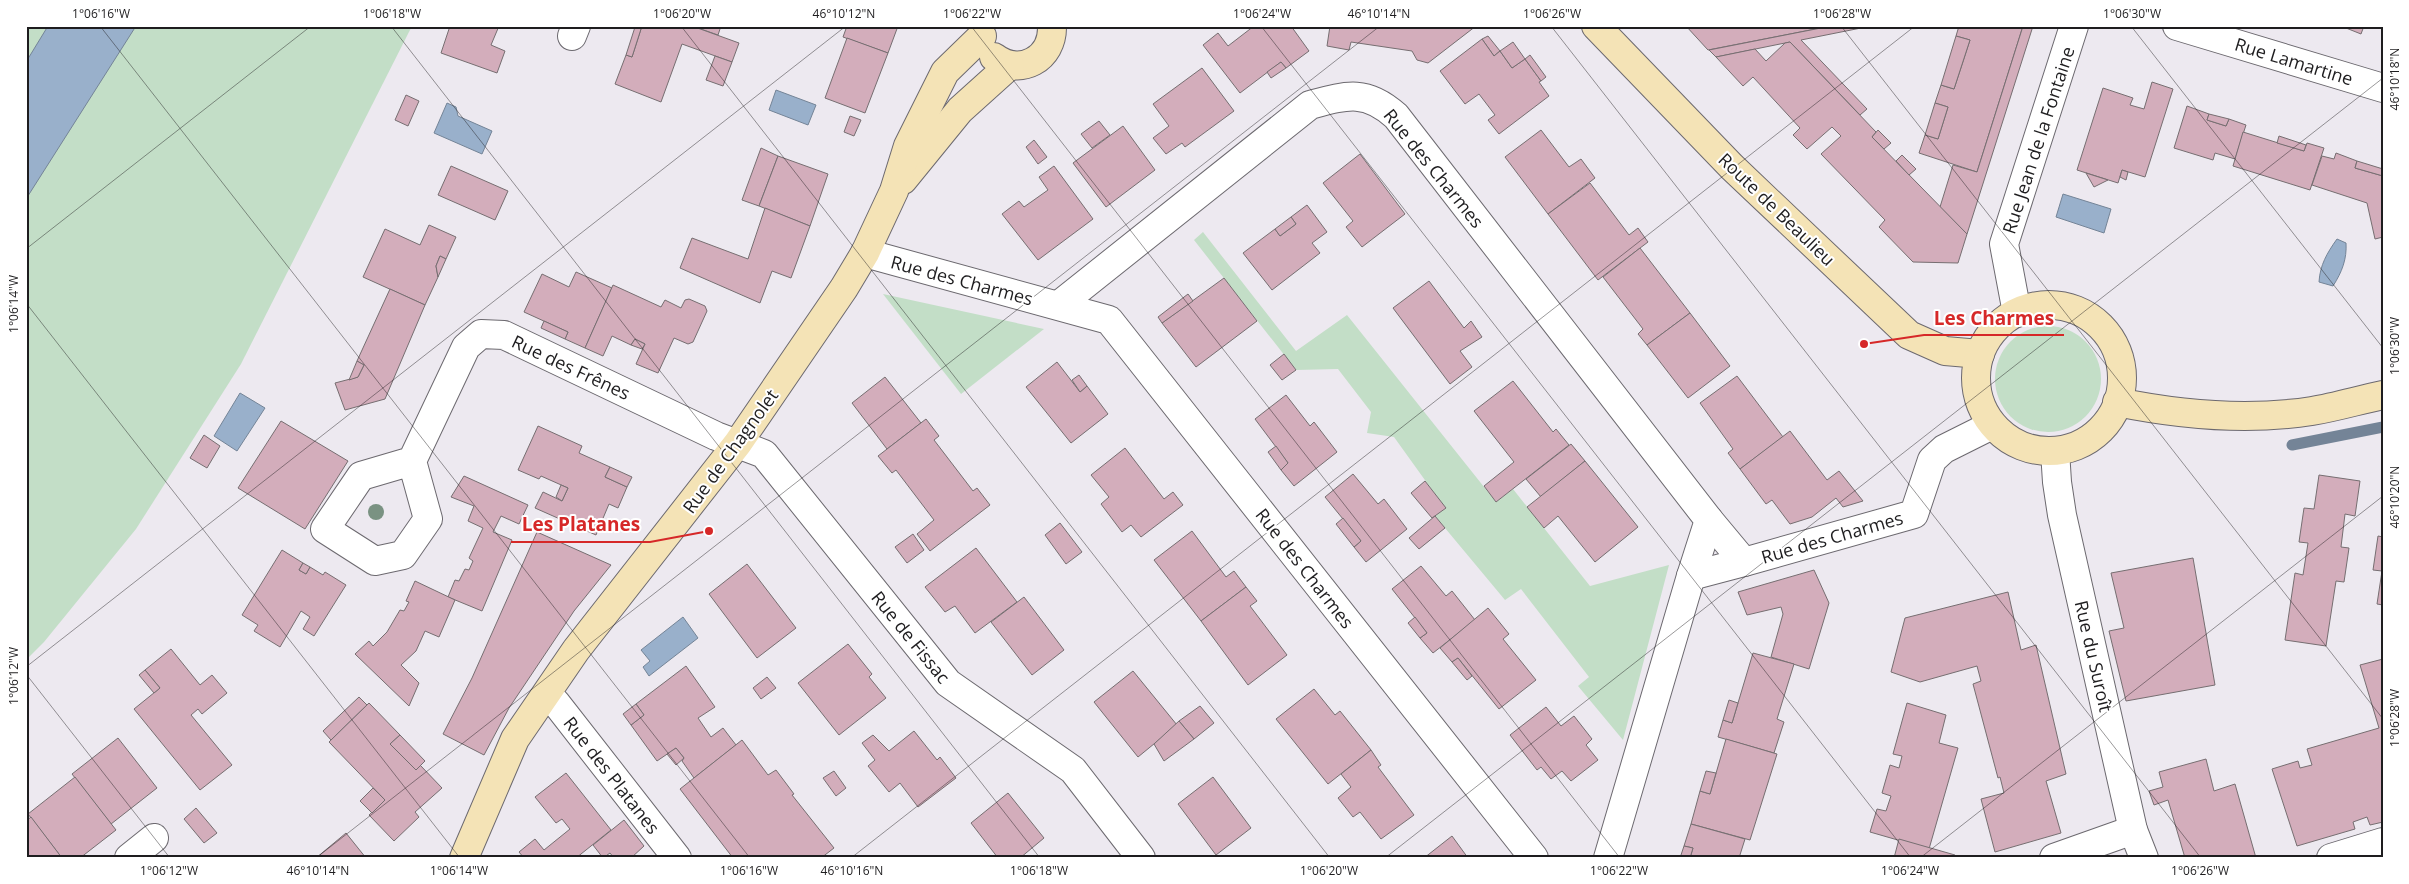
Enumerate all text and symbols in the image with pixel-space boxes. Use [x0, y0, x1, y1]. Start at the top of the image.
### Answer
text: 1°06'16"W [72, 5, 130, 22]
text: 1°06'18"W [363, 5, 421, 22]
text: 1°06'20"W [653, 5, 711, 22]
text: 46°10'12"N [813, 5, 875, 22]
text: 1°06'22"W [943, 5, 1001, 22]
text: 1°06'24"W [1233, 5, 1291, 22]
text: 46°10'14"N [1348, 5, 1410, 22]
text: 1°06'26"W [1523, 5, 1581, 22]
text: 1°06'28"W [1813, 5, 1871, 22]
text: 1°06'30"W [2103, 5, 2161, 22]
street label: Rue Lamartine [2232, 32, 2356, 90]
street label: Rue Jean de la Fontaine [1996, 43, 2080, 237]
text: 46°10'18"N [2386, 48, 2403, 110]
street label: Rue des Charmes [1379, 104, 1489, 232]
street label: Route de Beaulieu [1714, 147, 1840, 271]
street label: Rue des Charmes [888, 249, 1036, 311]
text: 1°06'14"W [5, 275, 22, 333]
callout: Les Charmes [1924, 301, 2064, 335]
text: Les Charmes [1934, 305, 2054, 331]
text: 1°06'30"W [2386, 317, 2403, 375]
street label: Rue des Frênes [508, 329, 634, 405]
street label: Rue de Chagnolet [677, 384, 783, 518]
text: 46°10'20"N [2386, 466, 2403, 528]
street label: Rue des Charmes [1250, 503, 1360, 633]
street label: Rue des Charmes [1758, 505, 1906, 569]
callout: Les Platanes [511, 508, 650, 542]
text: Les Platanes [522, 511, 640, 537]
street label: Rue de Fissac [866, 586, 956, 688]
street label: Rue du Suroît [2070, 598, 2118, 714]
text: 1°06'12"W [5, 647, 22, 705]
text: 1°06'28"W [2386, 689, 2403, 747]
street label: Rue des Platanes [559, 711, 665, 839]
text: 1°06'12"W [140, 862, 198, 879]
text: 46°10'14"N [287, 862, 349, 879]
text: 1°06'14"W [430, 862, 488, 879]
text: 1°06'16"W [720, 862, 778, 879]
text: 46°10'16"N [821, 862, 883, 879]
text: 1°06'18"W [1010, 862, 1068, 879]
text: 1°06'20"W [1300, 862, 1358, 879]
text: 1°06'22"W [1590, 862, 1648, 879]
text: 1°06'24"W [1881, 862, 1939, 879]
text: 1°06'26"W [2171, 862, 2229, 879]

